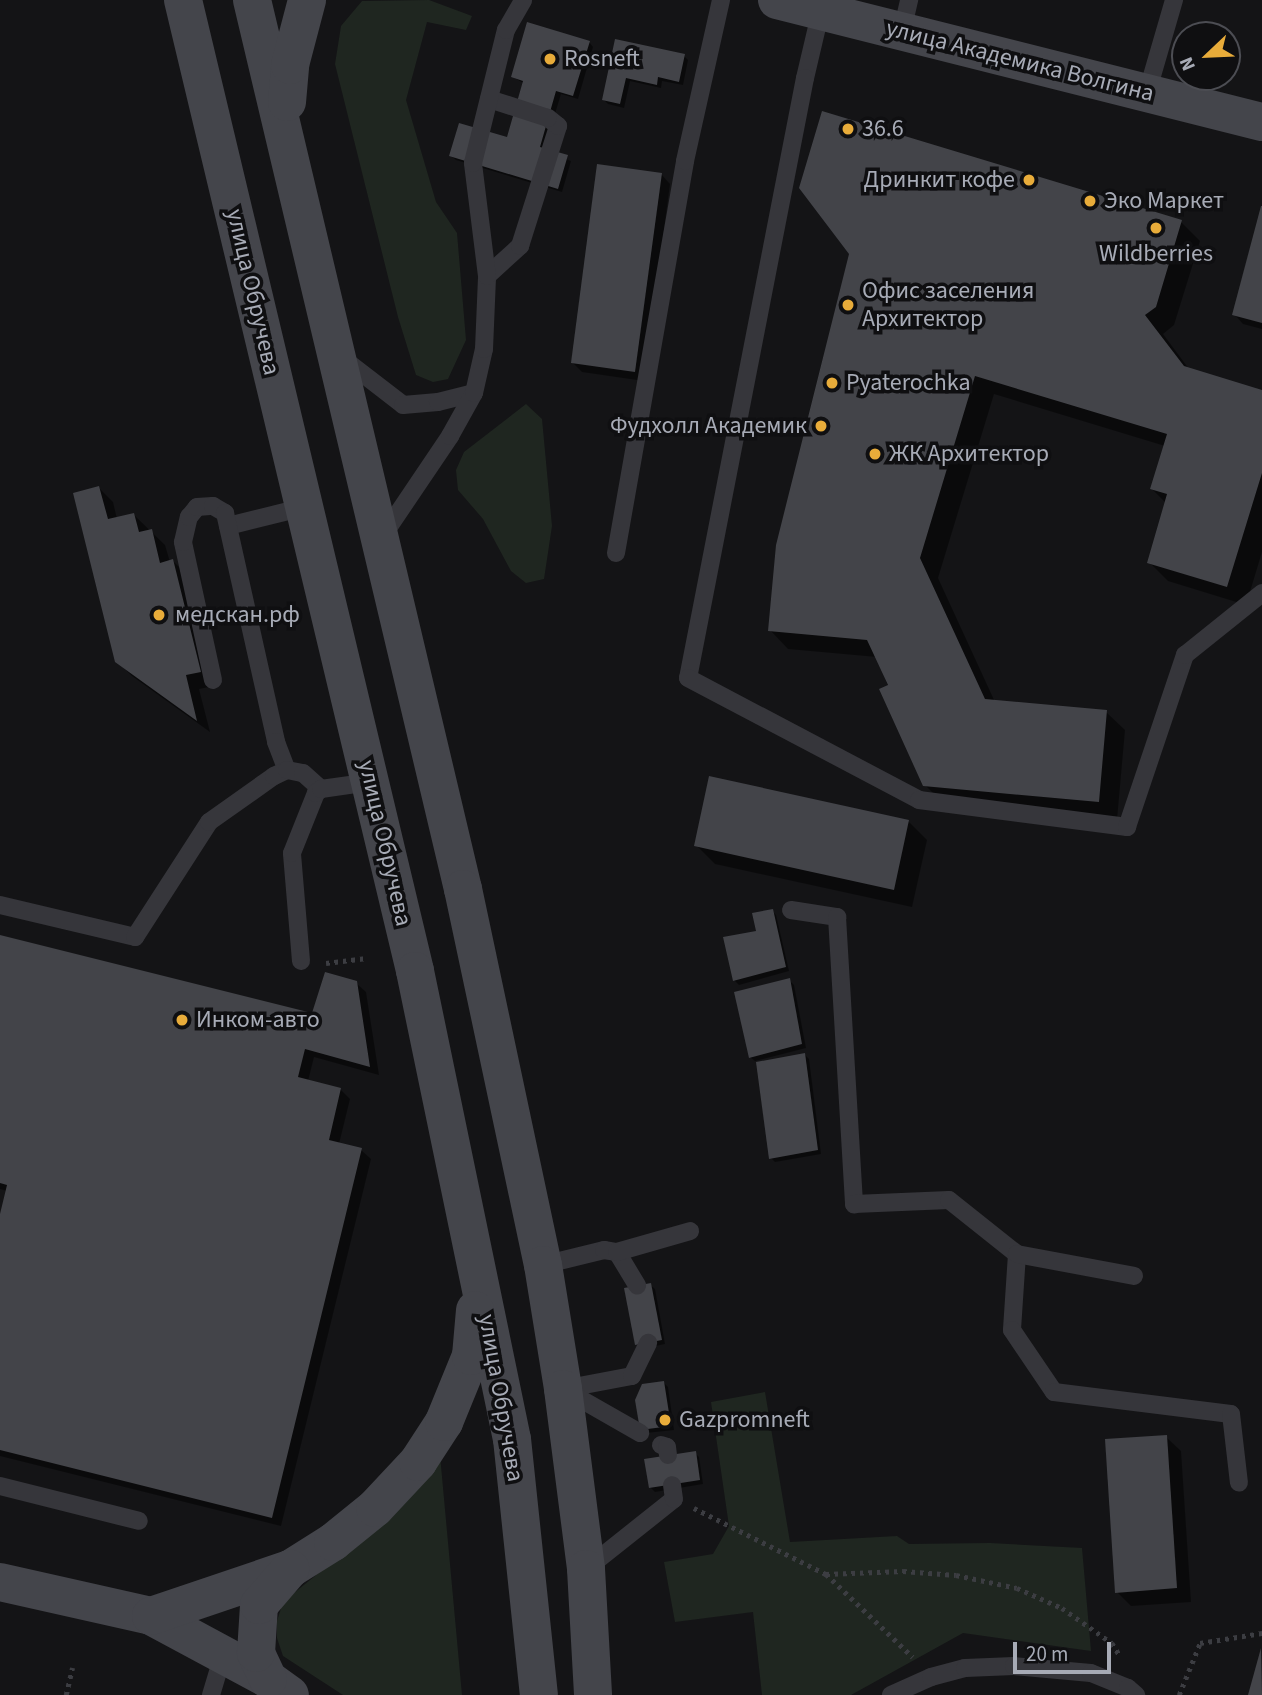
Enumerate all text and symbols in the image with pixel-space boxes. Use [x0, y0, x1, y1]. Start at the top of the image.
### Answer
street label: улица Академика Волгина [883, 14, 1157, 108]
north arrow [1171, 21, 1241, 91]
place label: Rosneft [564, 45, 640, 73]
marker: Rosneft [542, 51, 558, 67]
text: N [1173, 53, 1203, 75]
place label: 36.6 [862, 115, 904, 143]
marker: 36.6 [840, 121, 856, 137]
place label: Дринкит кофе [864, 166, 1015, 194]
marker: Дринкит кофе [1021, 172, 1037, 188]
place label: Эко Маркет [1104, 187, 1224, 215]
marker: Эко Маркет [1082, 193, 1098, 209]
street label: улица Обручева [220, 206, 286, 378]
marker: Wildberries [1148, 220, 1164, 236]
place label: Wildberries [1099, 240, 1213, 268]
place label: Офис заселения Архитектор [862, 277, 1034, 333]
marker: Офис заселения Архитектор [840, 297, 856, 313]
place label: Pyaterochka [846, 369, 971, 397]
marker: Pyaterochka [824, 375, 840, 391]
place label: Фудхолл Академик [610, 412, 807, 440]
marker: Фудхолл Академик [813, 418, 829, 434]
place label: ЖК Архитектор [889, 440, 1049, 468]
marker: ЖК Архитектор [867, 446, 883, 462]
place label: медскан.рф [175, 601, 300, 629]
marker: медскан.рф [149, 605, 169, 625]
street label: улица Обручева [352, 757, 418, 929]
place label: Инком-авто [196, 1006, 320, 1034]
marker: Инком-авто [174, 1012, 190, 1028]
street label: улица Обручева [472, 1312, 530, 1484]
place label: Gazpromneft [679, 1406, 810, 1434]
marker: Gazpromneft [657, 1412, 673, 1428]
scale bar [1017, 1628, 1115, 1672]
text: 20 m [1026, 1639, 1068, 1669]

